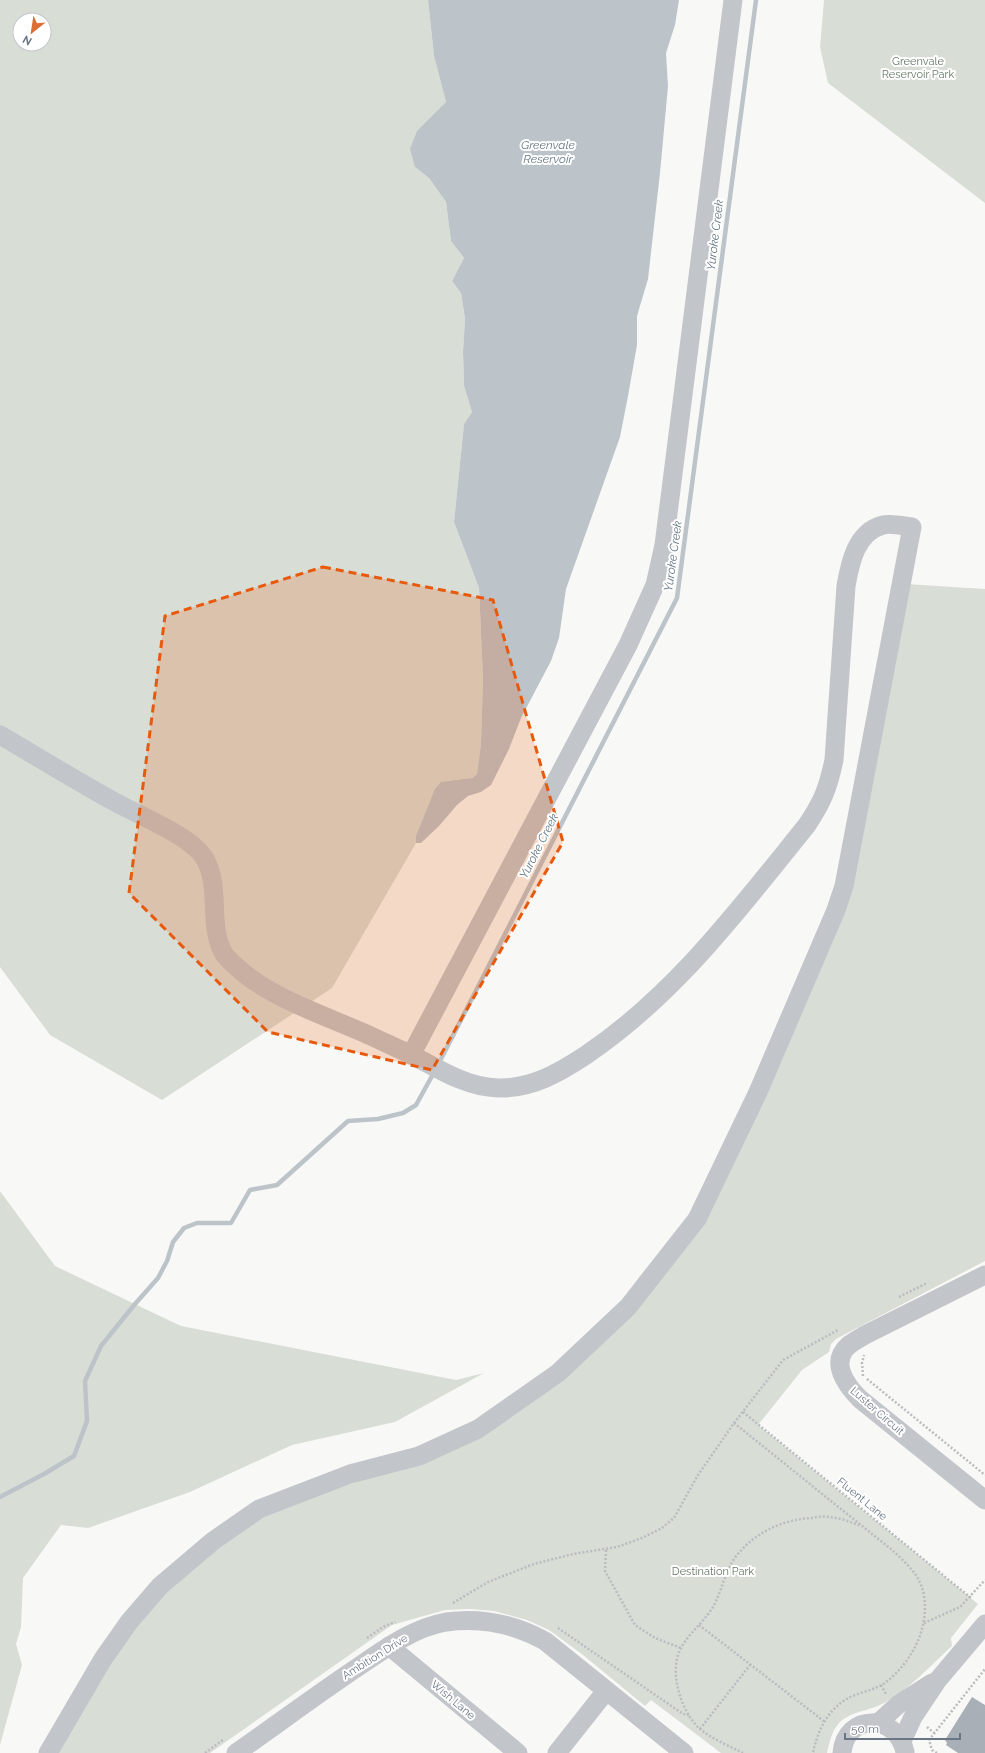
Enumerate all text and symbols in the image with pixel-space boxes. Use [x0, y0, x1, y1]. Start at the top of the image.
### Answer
north arrow [12, 12, 52, 52]
text: N [20, 32, 34, 48]
park label: Greenvale Reservoir Park [882, 55, 954, 81]
water label: Greenvale Reservoir [521, 138, 576, 166]
water label: Yuroke Creek [704, 198, 726, 271]
water label: Yuroke Creek [661, 519, 685, 592]
water label: Yuroke Creek [517, 811, 562, 881]
street label: Luster Circuit [847, 1384, 907, 1438]
street label: Fluent Lane [834, 1475, 890, 1523]
park label: Destination Park [672, 1565, 754, 1578]
street label: Ambition Drive [340, 1631, 411, 1682]
street label: Wish Lane [428, 1678, 478, 1723]
scale bar [845, 1715, 960, 1741]
text: 50 m [851, 1722, 879, 1736]

